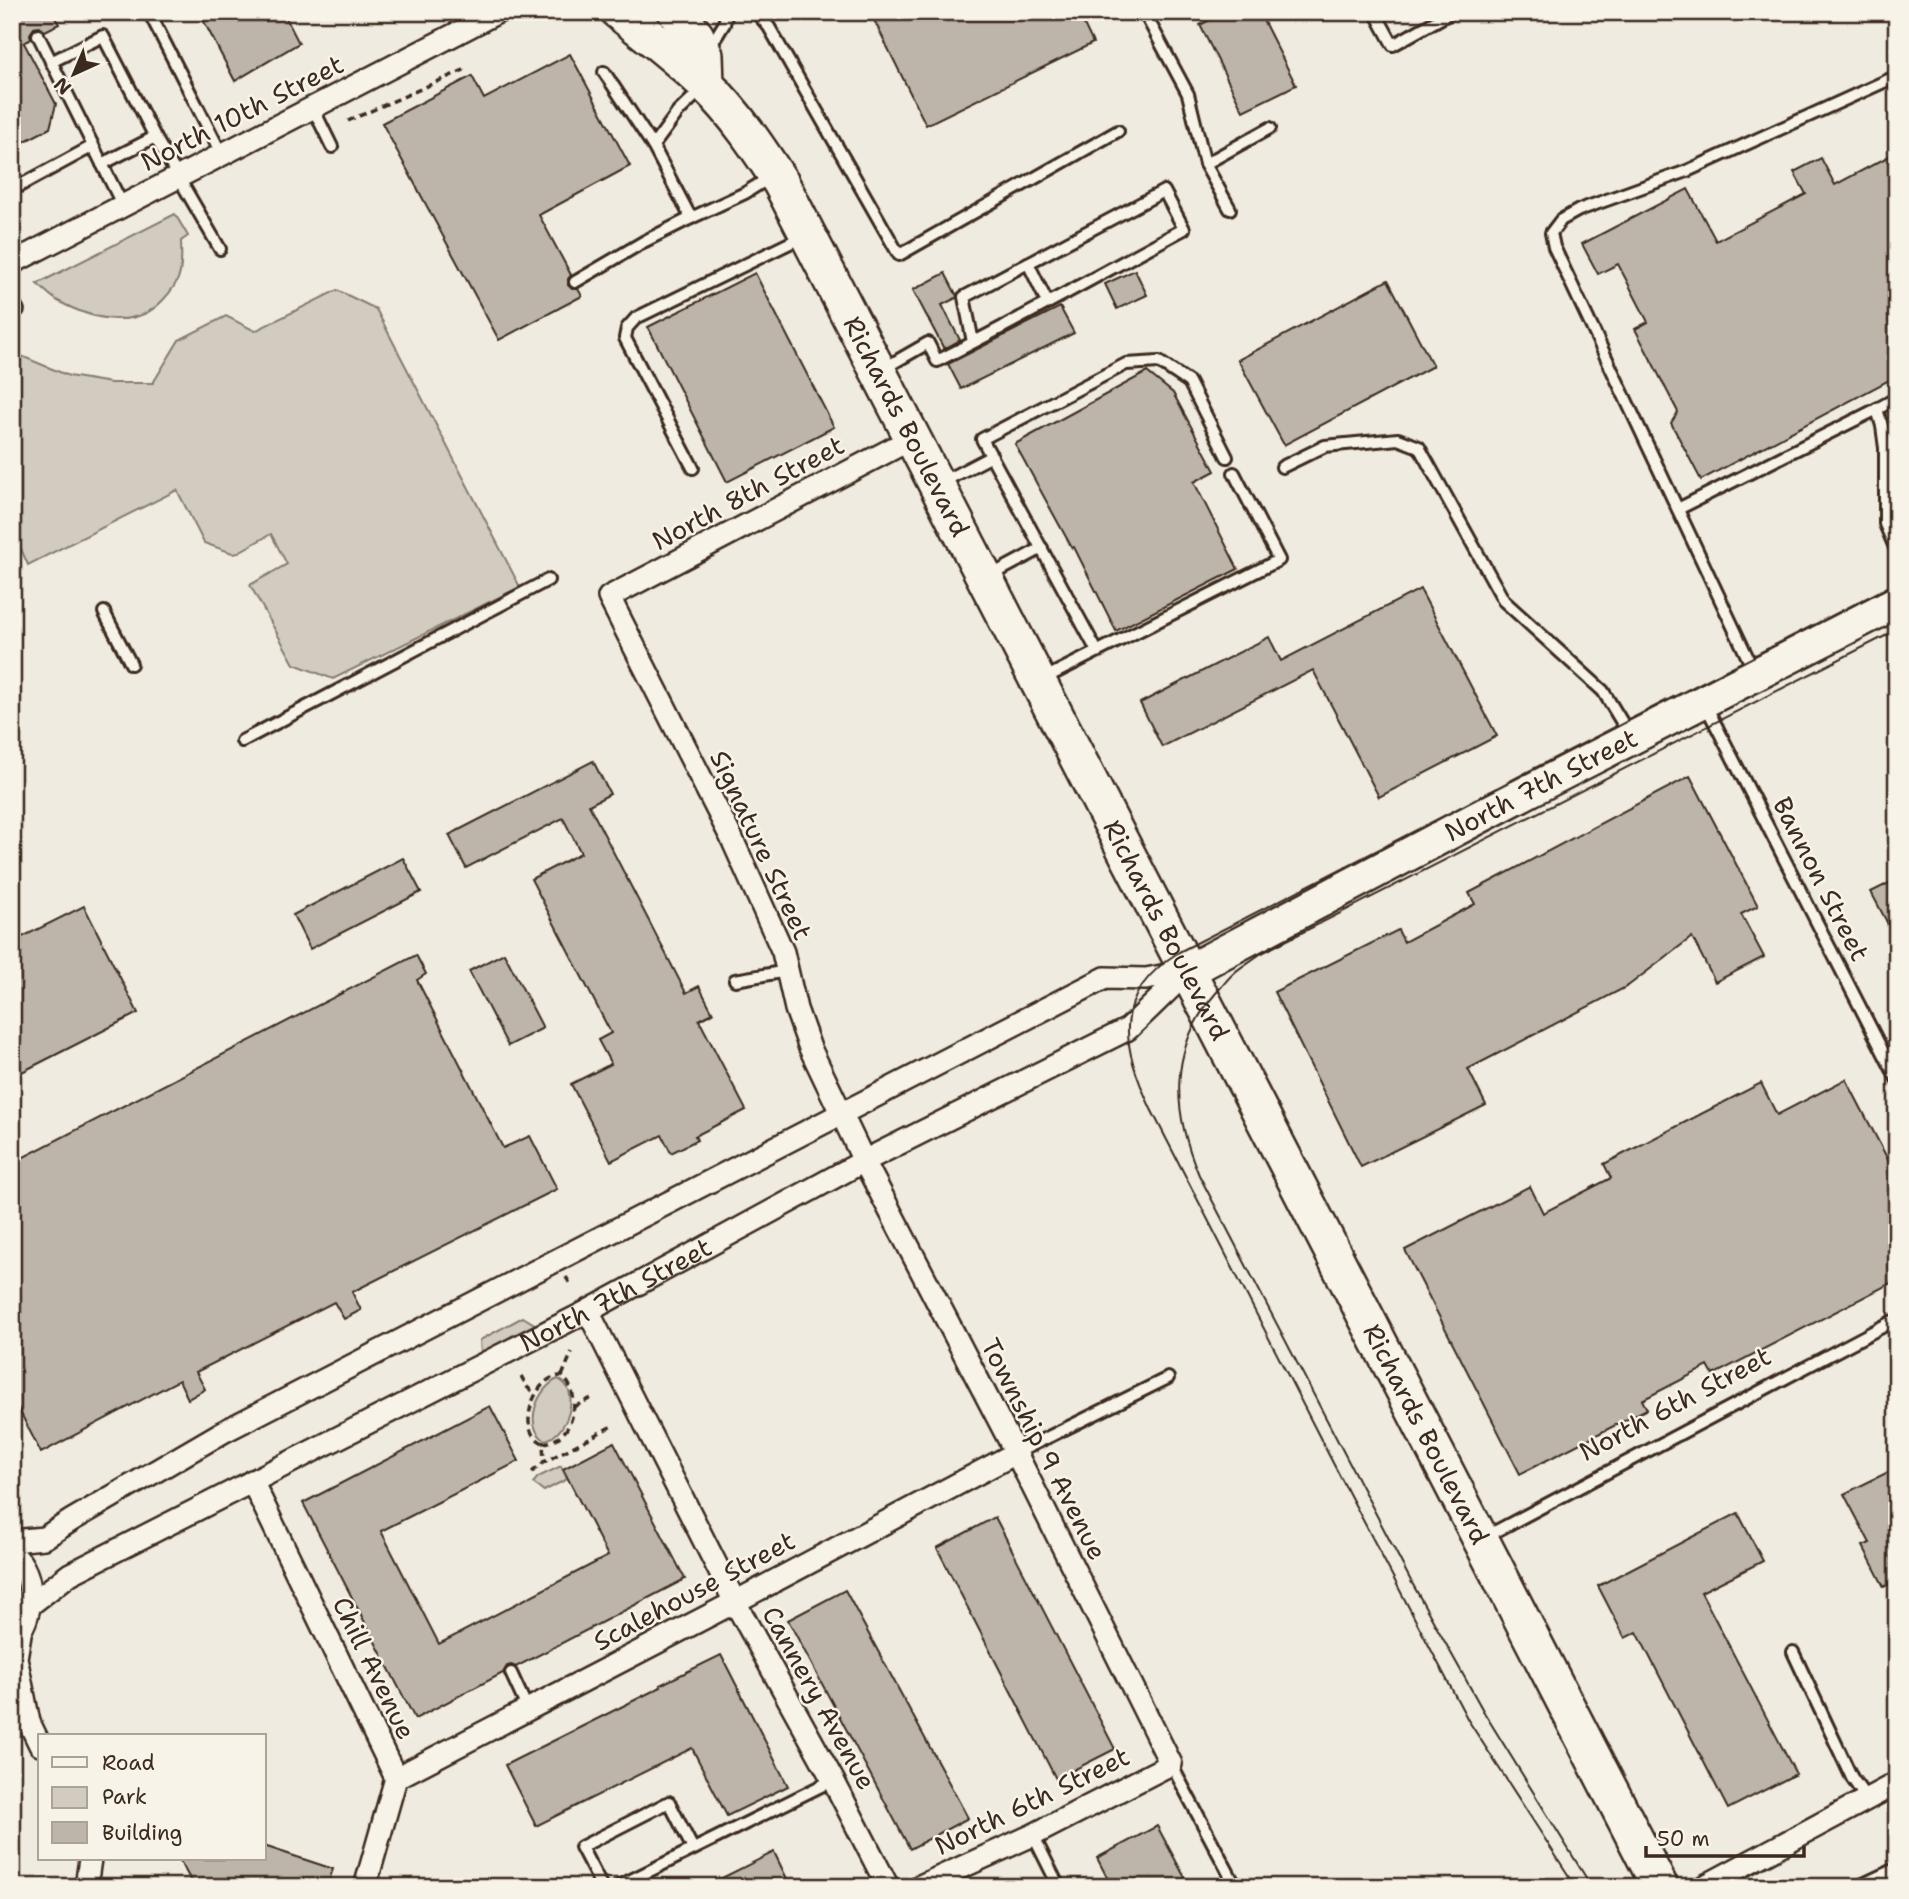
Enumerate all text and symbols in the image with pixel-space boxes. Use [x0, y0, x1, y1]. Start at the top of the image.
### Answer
north arrow [38, 38, 108, 108]
street label: North 10th Street [134, 46, 349, 179]
text: N [48, 72, 77, 100]
street label: Richards Boulevard [836, 310, 978, 542]
street label: North 8th Street [646, 427, 850, 558]
street label: North 7th Street [1438, 720, 1643, 849]
street label: Signature Street [702, 744, 821, 945]
street label: Bannon Street [1765, 791, 1878, 967]
street label: Richards Boulevard [1095, 814, 1238, 1046]
street label: North 7th Street [513, 1229, 718, 1360]
street label: Richards Boulevard [1355, 1318, 1498, 1550]
street label: Township 9 Avenue [973, 1332, 1116, 1566]
street label: North 6th Street [1573, 1338, 1777, 1469]
street label: Scalehouse Street [587, 1523, 801, 1658]
street label: Chill Avenue [325, 1591, 424, 1745]
street label: Cannery Avenue [754, 1600, 884, 1796]
legend [38, 1734, 266, 1860]
street label: North 6th Street [929, 1738, 1135, 1863]
text: Road [102, 1749, 155, 1777]
text: Park [102, 1783, 147, 1811]
scale bar [1646, 1815, 1804, 1859]
text: Building [102, 1819, 182, 1847]
text: 50 m [1657, 1825, 1710, 1853]

